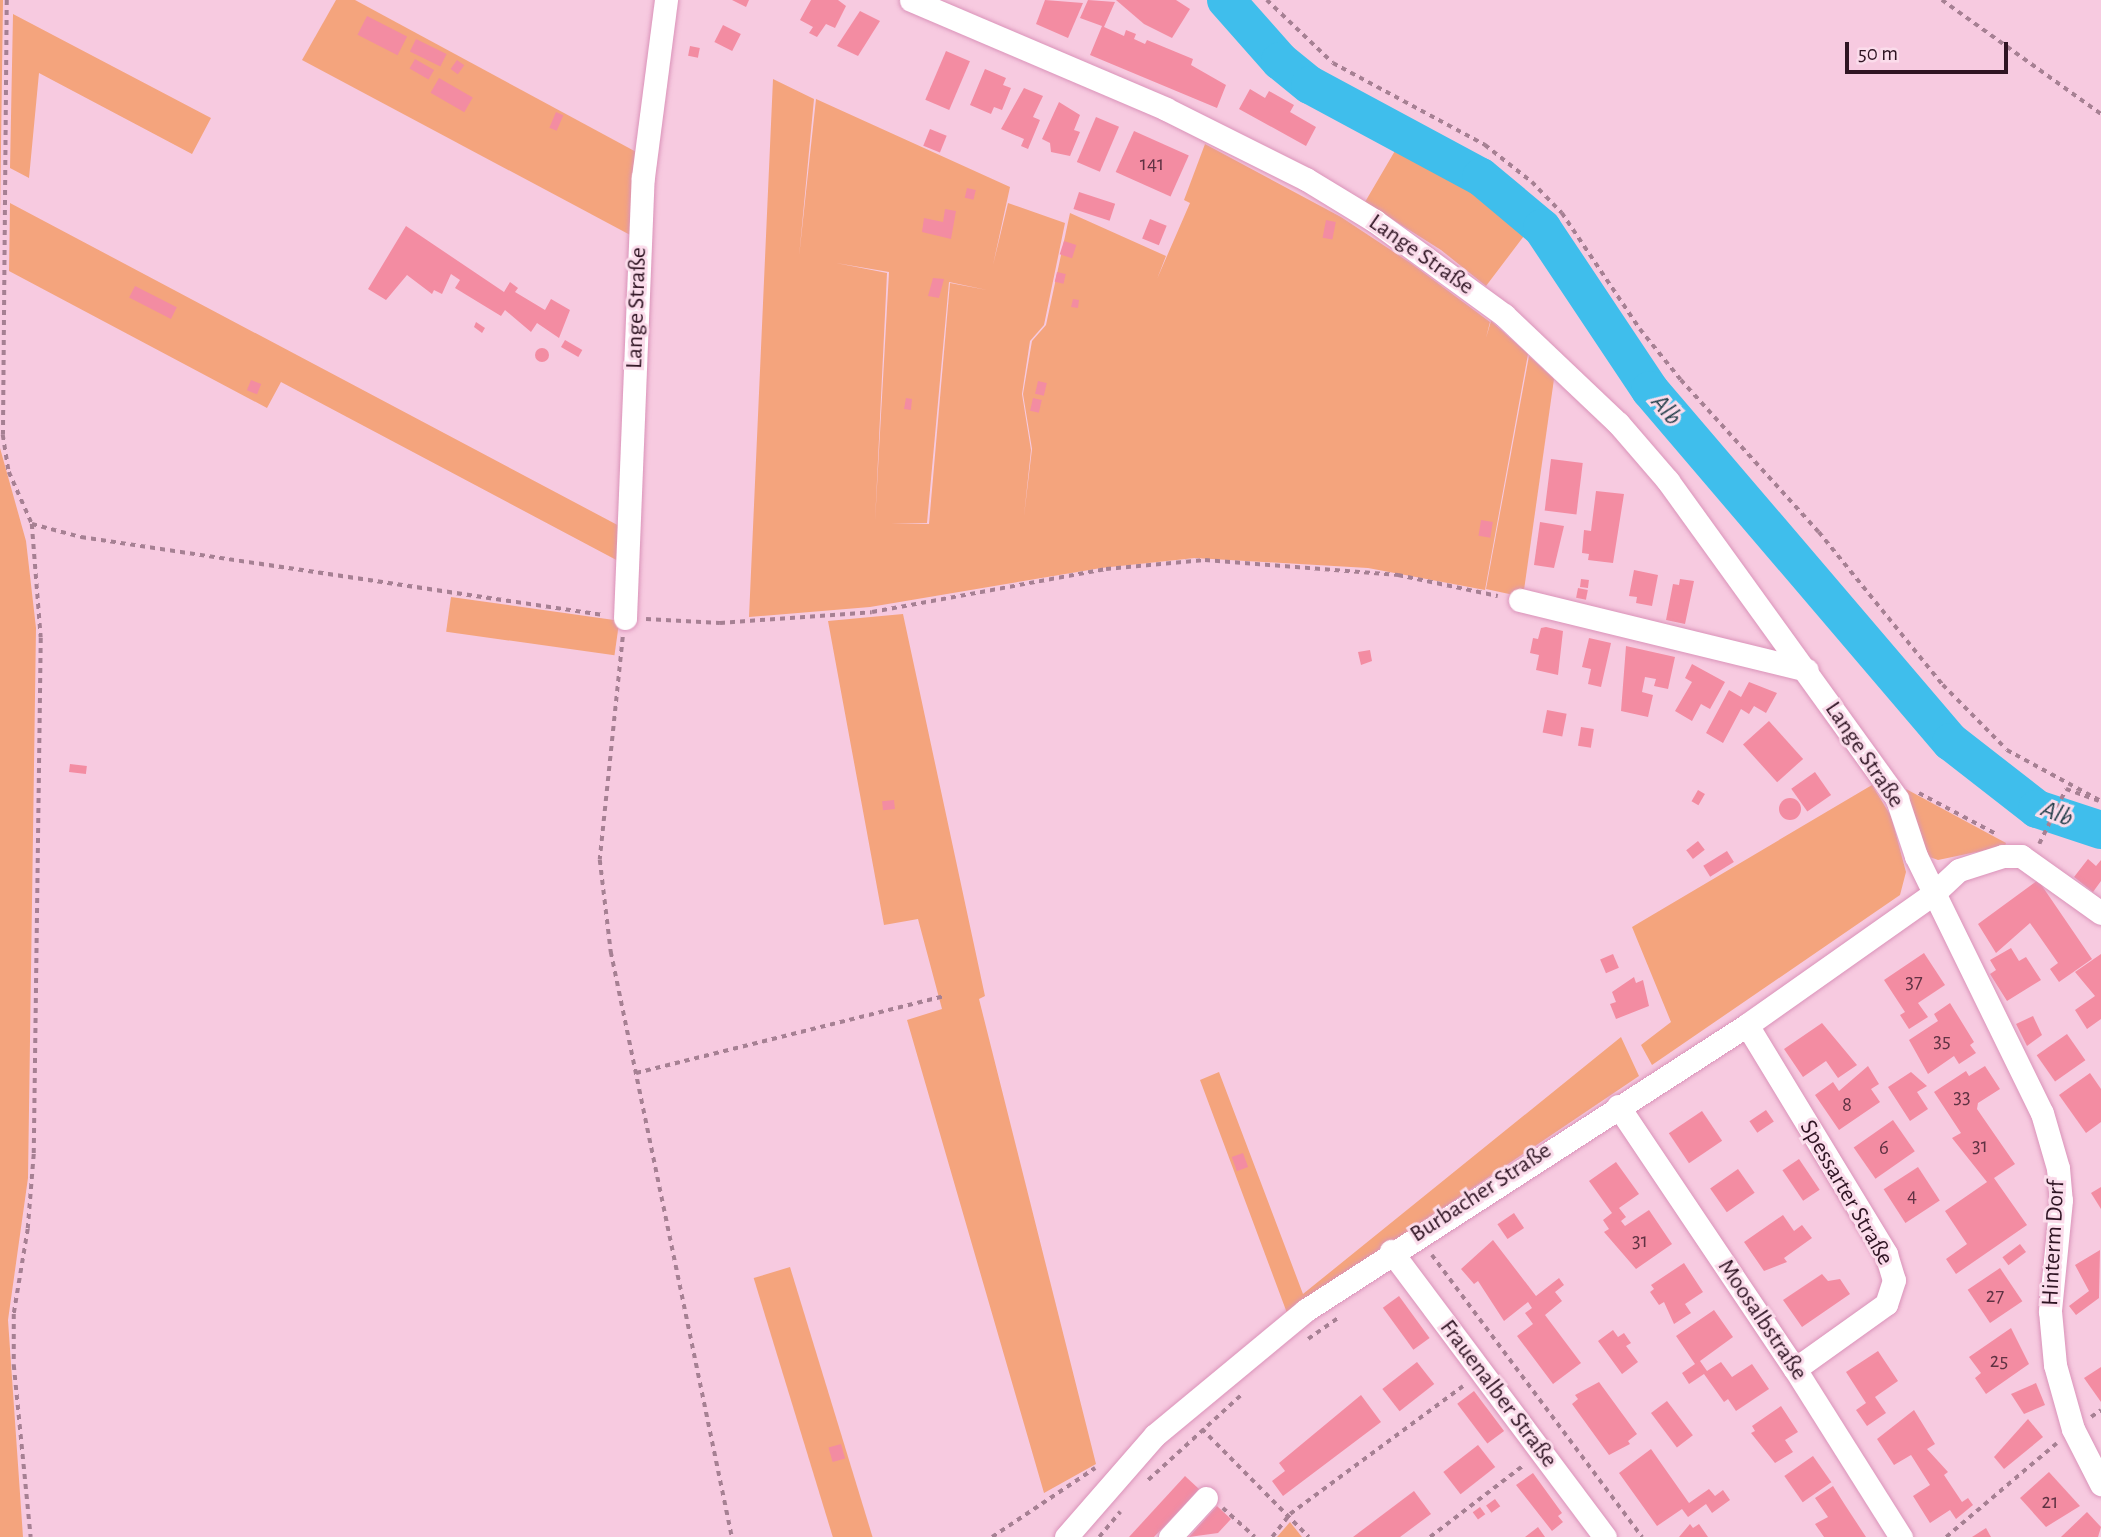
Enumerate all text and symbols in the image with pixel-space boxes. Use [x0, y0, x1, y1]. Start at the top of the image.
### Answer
scale bar [1849, 28, 2012, 72]
text: 50 m [1858, 43, 1898, 64]
house number: 141 [1140, 151, 1164, 177]
street label: Lange Straße [1363, 208, 1479, 302]
street label: Lange Straße [620, 247, 654, 369]
water label: Alb [1644, 388, 1688, 432]
street label: Lange Straße [1818, 696, 1910, 814]
water label: Alb [2036, 794, 2078, 834]
house number: 37 [1905, 969, 1923, 995]
house number: 35 [1933, 1028, 1951, 1054]
house number: 33 [1953, 1084, 1971, 1110]
house number: 8 [1842, 1092, 1852, 1118]
street label: Spessarter Straße [1793, 1115, 1899, 1271]
house number: 31 [1972, 1133, 1988, 1159]
house number: 6 [1879, 1135, 1889, 1161]
street label: Burbacher Straße [1405, 1137, 1557, 1249]
street label: Hinterm Dorf [2036, 1179, 2072, 1307]
house number: 4 [1907, 1183, 1917, 1209]
house number: 31 [1632, 1228, 1648, 1254]
street label: Moosalbstraße [1711, 1254, 1813, 1386]
house number: 27 [1986, 1283, 2004, 1309]
street label: Frauenalber Straße [1433, 1314, 1563, 1474]
house number: 25 [1990, 1348, 2008, 1374]
house number: 21 [2042, 1489, 2058, 1515]

